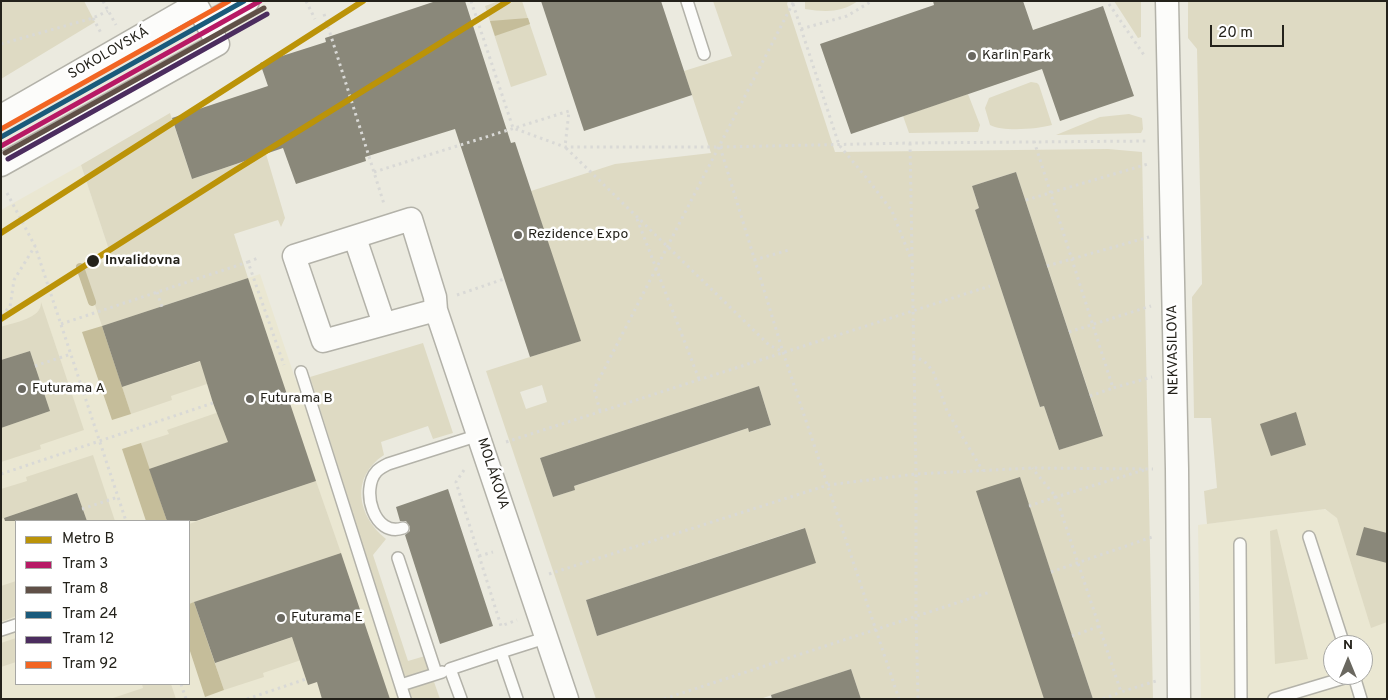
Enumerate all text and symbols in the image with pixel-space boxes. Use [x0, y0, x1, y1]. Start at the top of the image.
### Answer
scale bar [1213, 15, 1287, 47]
street label: SOKOLOVSKÁ [66, 24, 152, 84]
text: 20 m [1218, 24, 1253, 43]
place label: Karlin Park [982, 48, 1051, 64]
marker: Karlin Park [966, 50, 978, 62]
place label: Rezidence Expo [528, 227, 628, 243]
marker: Rezidence Expo [512, 229, 524, 241]
marker: Invalidovna [85, 253, 101, 269]
place label: Invalidovna [105, 253, 180, 269]
street label: NEKVASILOVA [1165, 304, 1183, 396]
place label: Futurama A [32, 381, 105, 397]
marker: Futurama A [16, 383, 28, 395]
place label: Futurama B [260, 391, 333, 407]
marker: Futurama B [244, 393, 256, 405]
street label: MOLÁKOVA [473, 436, 511, 512]
legend [15, 520, 190, 685]
text: Metro B [62, 530, 114, 549]
text: Tram 3 [62, 555, 108, 574]
text: Tram 8 [62, 580, 108, 599]
text: Tram 24 [62, 605, 118, 624]
place label: Futurama E [291, 610, 363, 626]
marker: Futurama E [275, 612, 287, 624]
text: Tram 12 [62, 630, 114, 649]
north arrow [1323, 635, 1373, 685]
text: N [1343, 637, 1353, 654]
text: Tram 92 [62, 655, 117, 674]

